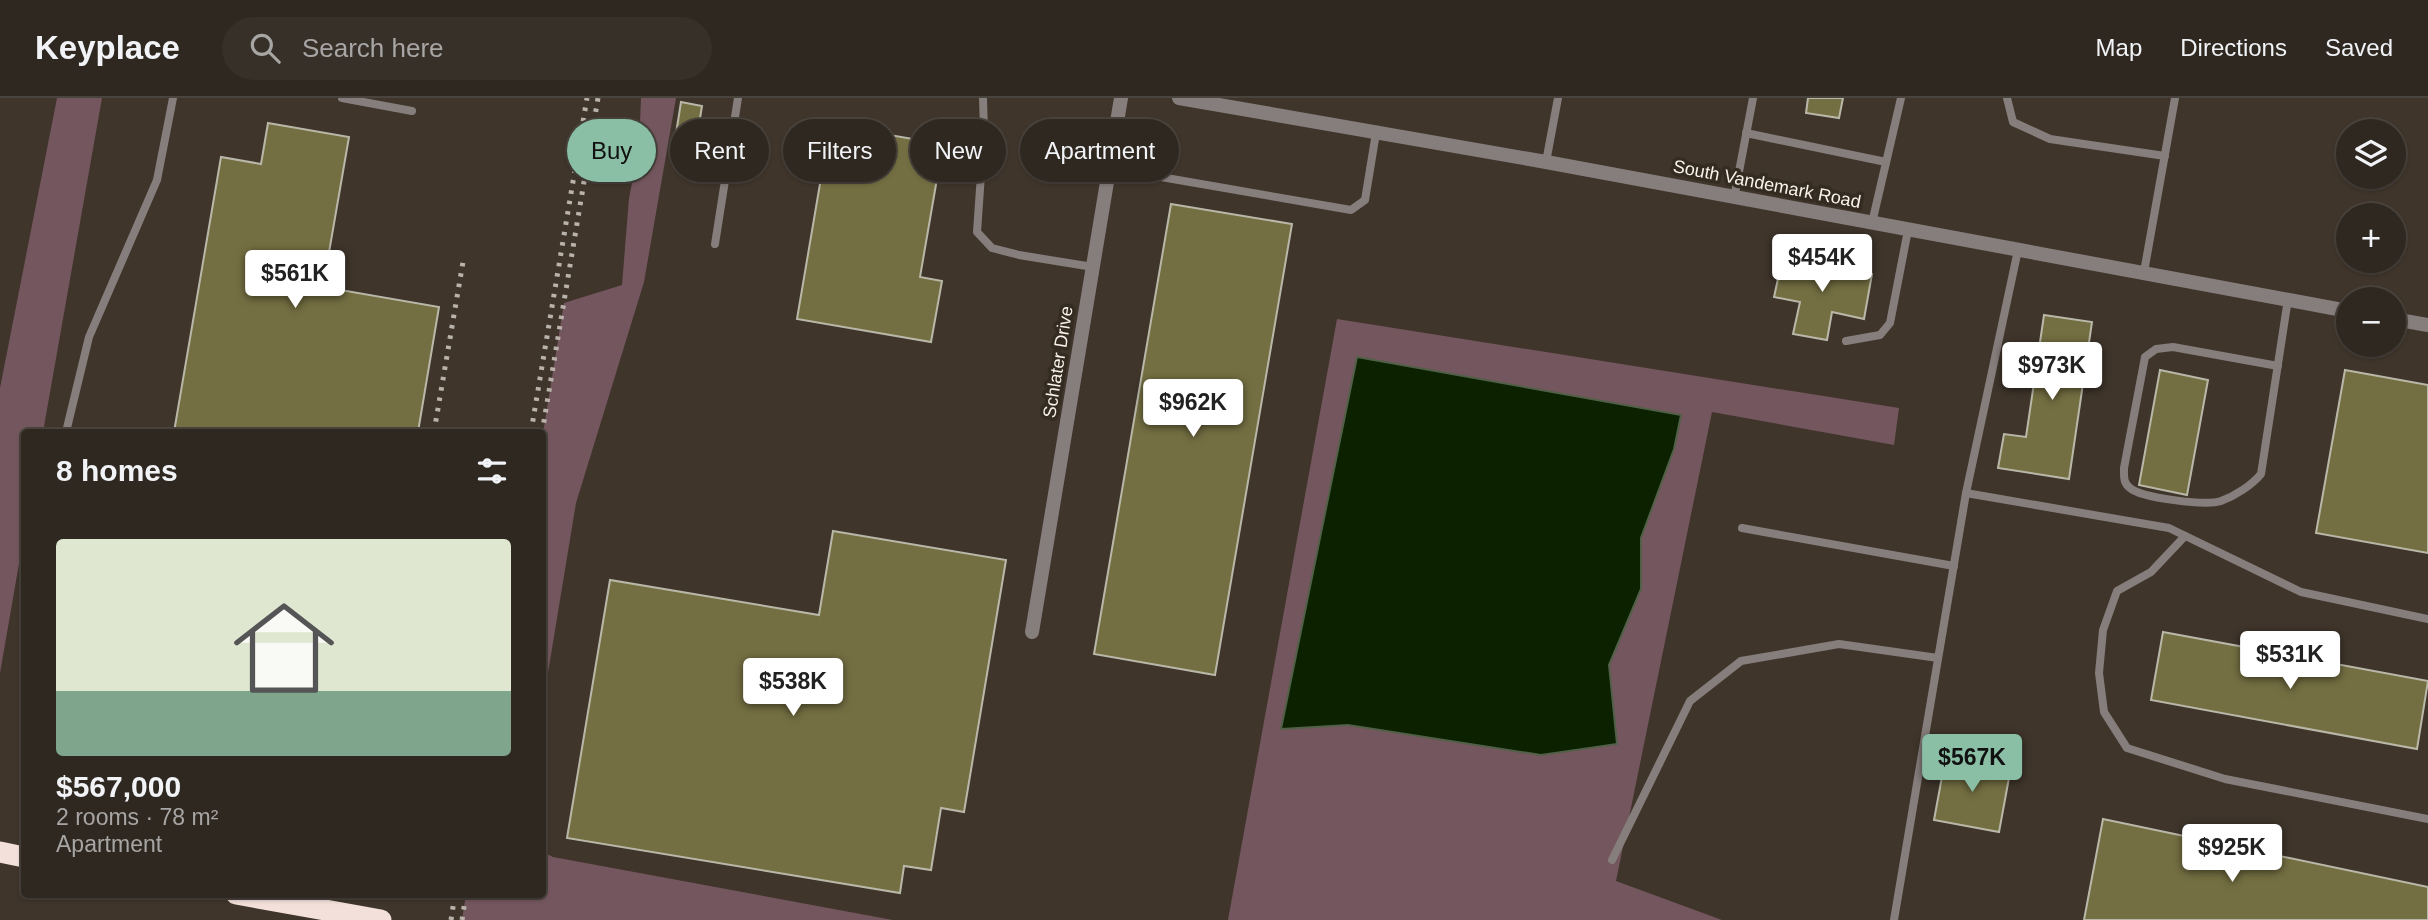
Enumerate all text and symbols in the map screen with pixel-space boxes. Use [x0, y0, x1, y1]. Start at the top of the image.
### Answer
search box [222, 17, 712, 80]
text: Keyplace [35, 29, 180, 66]
icon: search [246, 29, 284, 67]
text: Search here [302, 33, 444, 63]
text: Map [2096, 34, 2142, 61]
text: Directions [2180, 34, 2287, 61]
text: Saved [2325, 34, 2393, 61]
chip: Buy [567, 119, 656, 182]
chip: Rent [670, 119, 769, 182]
chip: Filters [783, 119, 896, 182]
chip: New [910, 119, 1006, 182]
chip: Apartment [1020, 119, 1179, 182]
map controls [2336, 119, 2406, 357]
button: layers [2336, 119, 2406, 189]
street label: South Vandemark Road [1671, 156, 1863, 212]
button: + [2336, 203, 2406, 273]
pin: $454K [1773, 234, 1871, 294]
text: $454K [1788, 244, 1856, 270]
pin: $561K [246, 250, 344, 310]
text: $561K [261, 260, 329, 286]
button: − [2336, 287, 2406, 357]
street label: Schlater Drive [1039, 305, 1077, 419]
pin: $973K [2003, 342, 2101, 402]
text: $973K [2018, 352, 2086, 378]
pin: $962K [1144, 380, 1242, 439]
text: $962K [1159, 389, 1227, 415]
icon: filters [473, 452, 511, 490]
text: 8 homes [56, 454, 178, 487]
icon: home [221, 585, 347, 711]
pin: $531K [2241, 632, 2339, 691]
text: $531K [2256, 641, 2324, 667]
pin: $538K [744, 658, 842, 718]
text: $538K [759, 668, 827, 694]
pin: $567K [1923, 734, 2021, 794]
text: $567K [1938, 744, 2006, 770]
text: $567,000 [56, 770, 181, 803]
text: 2 rooms · 78 m² [56, 804, 218, 830]
pin: $925K [2183, 824, 2281, 884]
text: Apartment [56, 831, 162, 857]
text: $925K [2198, 834, 2266, 860]

